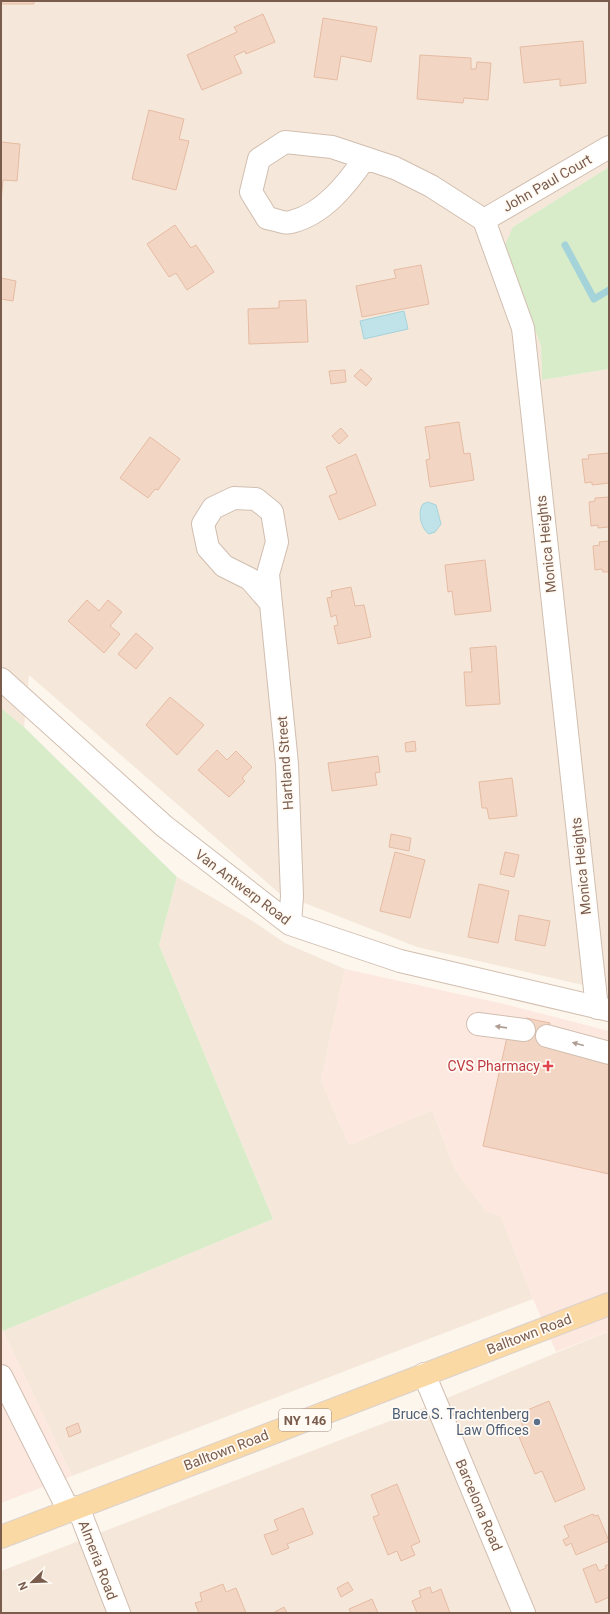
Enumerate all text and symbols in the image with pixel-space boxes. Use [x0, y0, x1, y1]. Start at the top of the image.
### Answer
street label: John Paul Court [500, 151, 595, 215]
street label: Monica Heights [533, 494, 559, 594]
street label: Hartland Street [274, 715, 296, 811]
street label: Monica Heights [568, 816, 594, 916]
street label: Van Antwerp Road [192, 846, 294, 928]
one-way arrow [495, 1024, 507, 1030]
one-way arrow [572, 1041, 584, 1047]
place label: CVS Pharmacy [447, 1058, 540, 1074]
marker: CVS Pharmacy [543, 1061, 553, 1071]
street label: Balltown Road [484, 1311, 574, 1357]
place label: Bruce S. Trachtenberg Law Offices [392, 1406, 529, 1438]
road number: NY 146 [279, 1409, 331, 1431]
marker: Bruce S. Trachtenberg Law Offices [532, 1417, 542, 1427]
street label: Balltown Road [181, 1427, 271, 1473]
street label: Barcelona Road [452, 1457, 506, 1553]
street label: Almeria Road [76, 1518, 120, 1602]
north arrow [12, 1562, 52, 1602]
text: N [16, 1579, 31, 1592]

